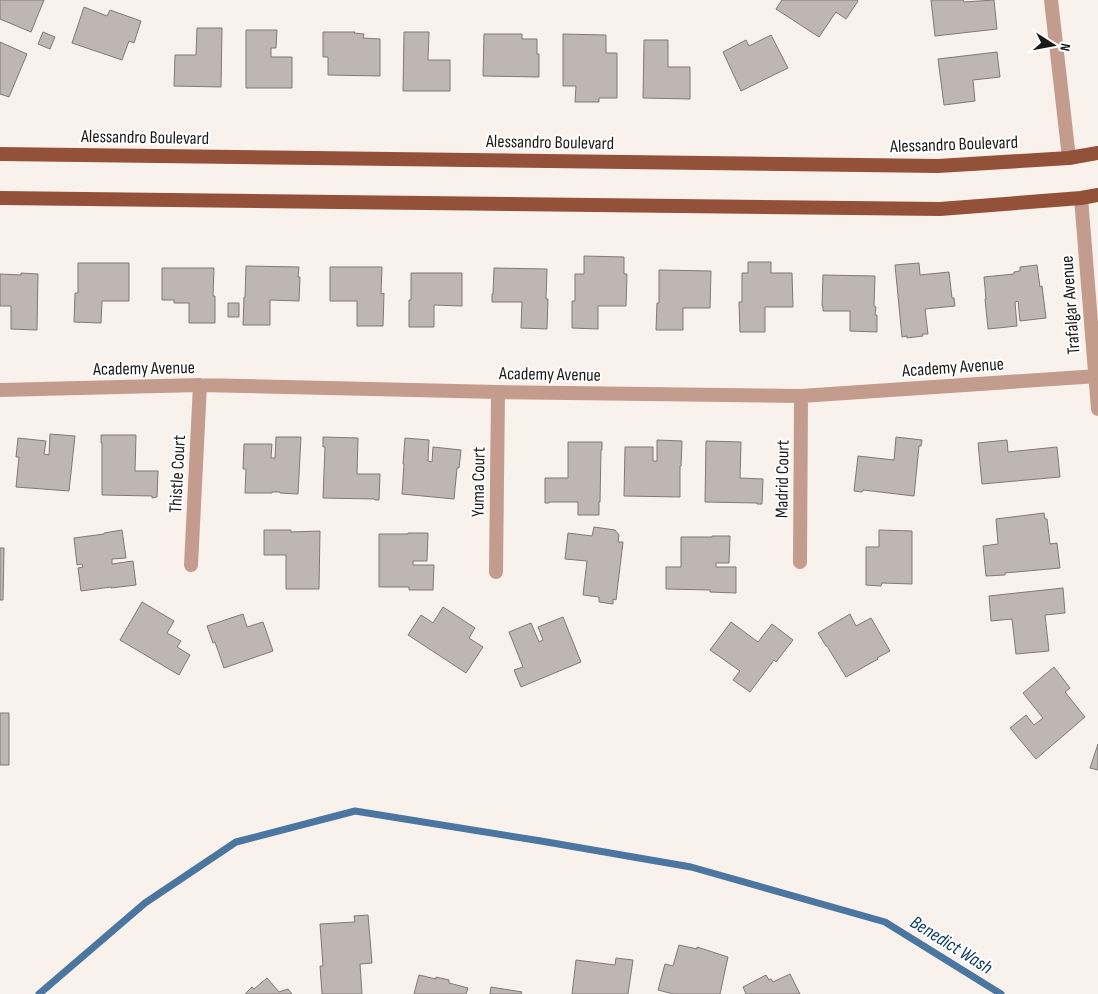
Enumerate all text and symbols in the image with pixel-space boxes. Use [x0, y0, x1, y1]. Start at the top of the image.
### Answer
north arrow [1028, 20, 1078, 70]
text: N [1056, 42, 1074, 53]
street label: Alessandro Boulevard [80, 126, 209, 149]
street label: Alessandro Boulevard [485, 131, 614, 154]
street label: Alessandro Boulevard [889, 132, 1018, 157]
street label: Trafalgar Avenue [1057, 255, 1084, 355]
street label: Academy Avenue [900, 353, 1005, 382]
street label: Academy Avenue [92, 357, 195, 380]
street label: Academy Avenue [498, 363, 601, 386]
street label: Thistle Court [165, 434, 190, 514]
street label: Madrid Court [771, 439, 794, 518]
street label: Yuma Court [467, 446, 490, 517]
water label: Benedict Wash [906, 911, 997, 980]

